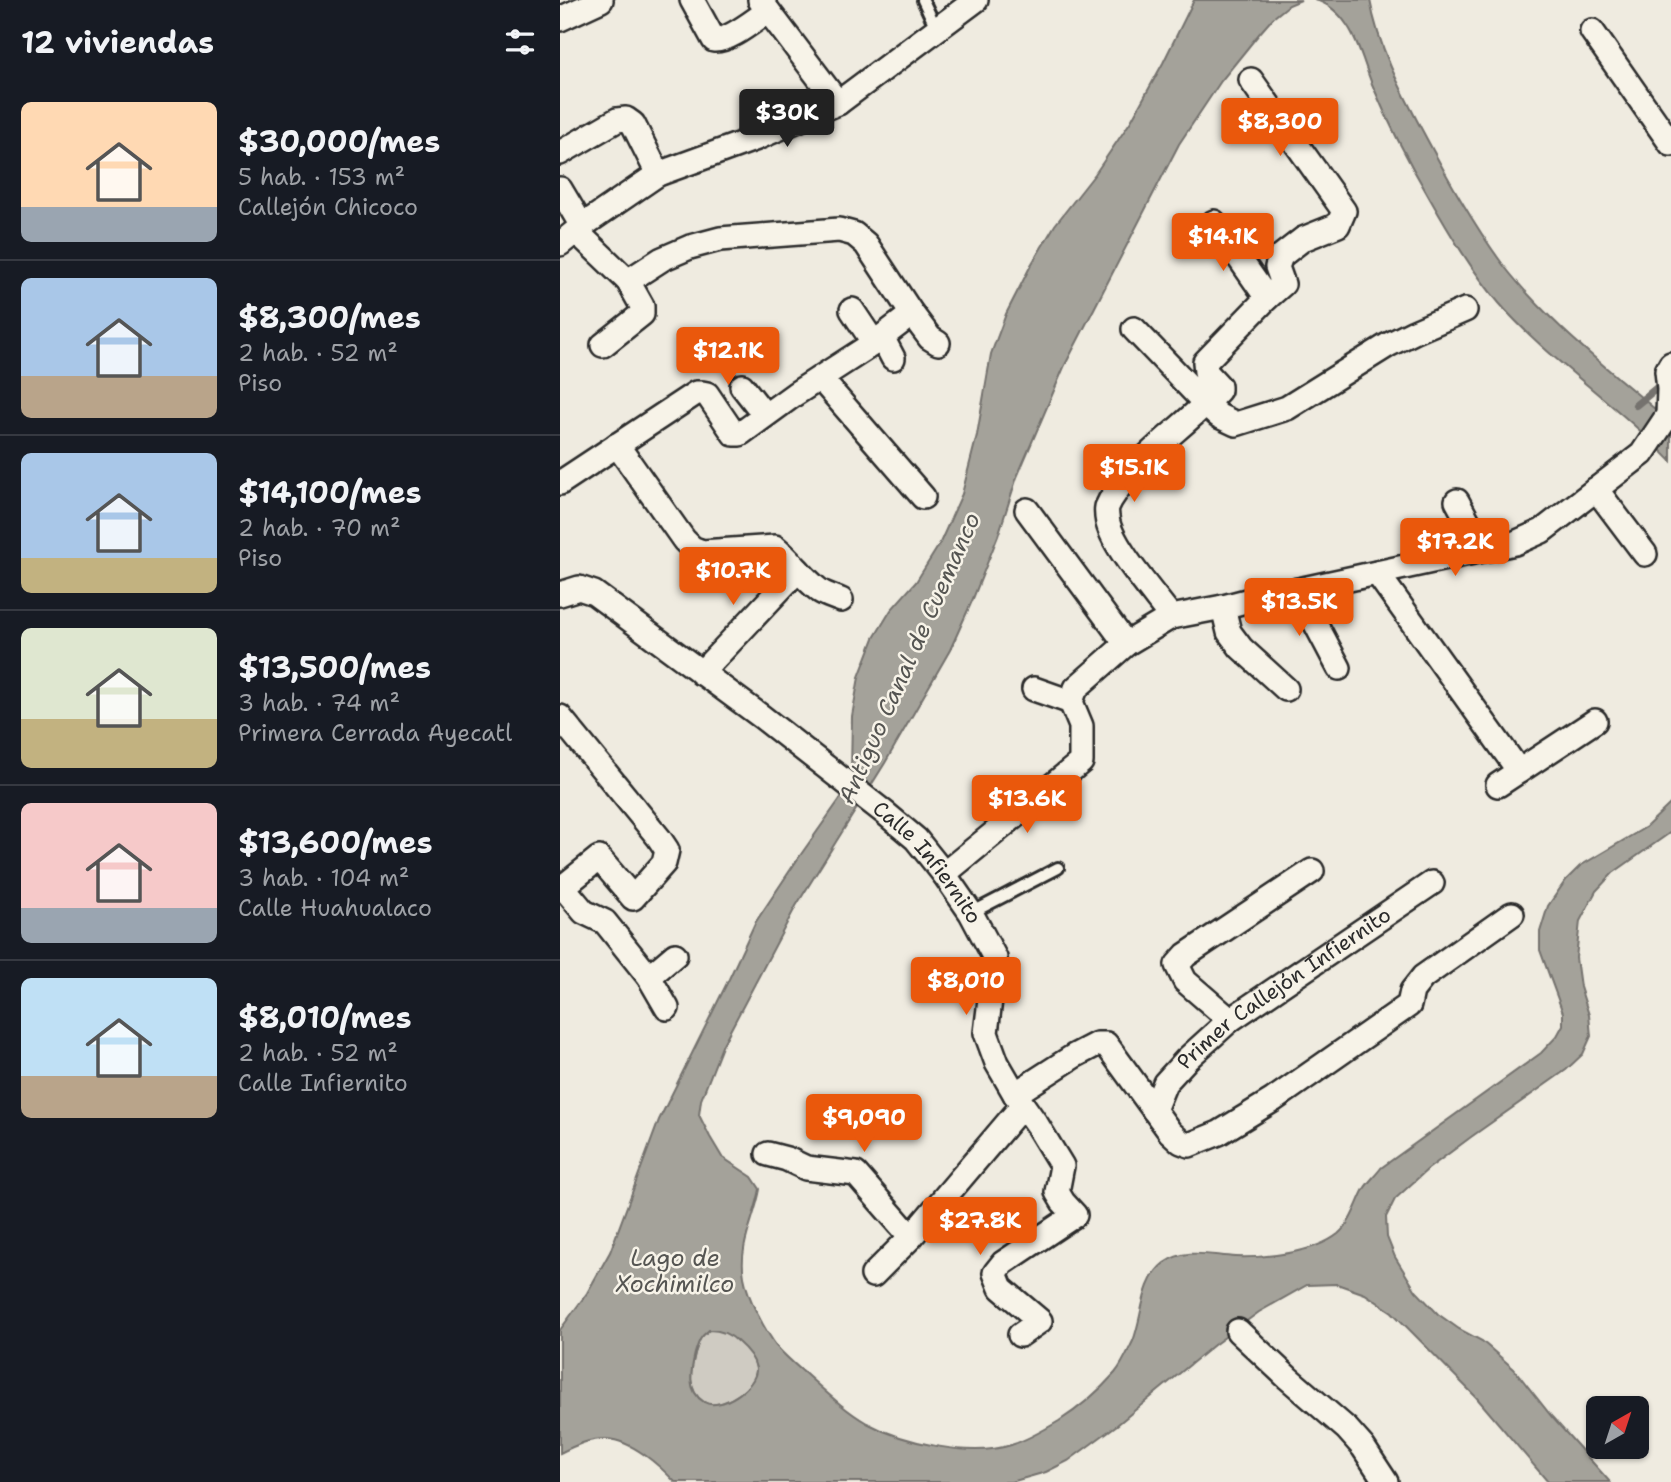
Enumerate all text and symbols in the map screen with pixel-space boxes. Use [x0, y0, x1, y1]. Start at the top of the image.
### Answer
text: 12 viviendas [21, 22, 214, 63]
icon: filters [501, 23, 539, 61]
pin: $30K [746, 90, 828, 149]
text: $30K [755, 97, 819, 127]
pin: $8,300 [1223, 99, 1337, 158]
text: $8,300 [1237, 106, 1323, 136]
text: $30,000/mes [238, 121, 440, 162]
icon: home [77, 130, 161, 214]
text: 5 hab. · 153 m² [238, 162, 405, 192]
text: Callejón Chicoco [238, 192, 418, 222]
pin: $14.1K [1166, 214, 1280, 273]
text: $14.1K [1188, 221, 1258, 251]
text: $8,300/mes [238, 297, 421, 338]
icon: home [77, 306, 161, 390]
pin: $12.1K [671, 328, 785, 387]
text: $12.1K [692, 335, 764, 365]
text: 2 hab. · 52 m² [238, 338, 398, 368]
text: Piso [238, 368, 282, 398]
pin: $15.1K [1077, 444, 1191, 504]
text: $15.1K [1099, 452, 1169, 482]
text: $14,100/mes [238, 472, 422, 513]
icon: home [77, 481, 161, 565]
water label: Antiguo Canal de Cuemanco [831, 508, 987, 808]
text: 2 hab. · 70 m² [238, 513, 400, 543]
pin: $17.2K [1398, 518, 1512, 578]
text: $17.2K [1416, 526, 1494, 556]
text: Piso [238, 543, 282, 573]
pin: $10.7K [676, 548, 790, 607]
text: $10.7K [695, 555, 771, 585]
pin: $13.5K [1242, 578, 1356, 638]
text: $13.5K [1260, 586, 1338, 616]
text: $13,500/mes [238, 647, 431, 688]
icon: home [77, 656, 161, 740]
text: 3 hab. · 74 m² [238, 688, 400, 718]
text: Primera Cerrada Ayecatl [238, 718, 512, 748]
pin: $13.6K [970, 776, 1084, 835]
text: $13.6K [988, 783, 1066, 813]
street label: Calle Infiernito [867, 795, 988, 929]
text: $13,600/mes [238, 822, 433, 863]
icon: home [77, 831, 161, 915]
text: 3 hab. · 104 m² [238, 863, 409, 893]
text: Calle Huahualaco [238, 893, 432, 923]
street label: Primer Callejón Infiernito [1170, 901, 1397, 1075]
pin: $8,010 [909, 958, 1023, 1017]
text: $8,010 [927, 965, 1005, 995]
text: $8,010/mes [238, 997, 412, 1038]
icon: home [77, 1006, 161, 1090]
text: 2 hab. · 52 m² [238, 1038, 398, 1068]
text: Calle Infiernito [238, 1068, 408, 1098]
pin: $9,090 [807, 1094, 921, 1154]
text: $9,090 [822, 1102, 906, 1132]
pin: $27.8K [923, 1198, 1037, 1257]
text: $27.8K [939, 1205, 1021, 1235]
water label: Lago de Xochimilco [615, 1243, 734, 1299]
north arrow [1586, 1396, 1648, 1460]
map controls [1586, 1396, 1649, 1459]

